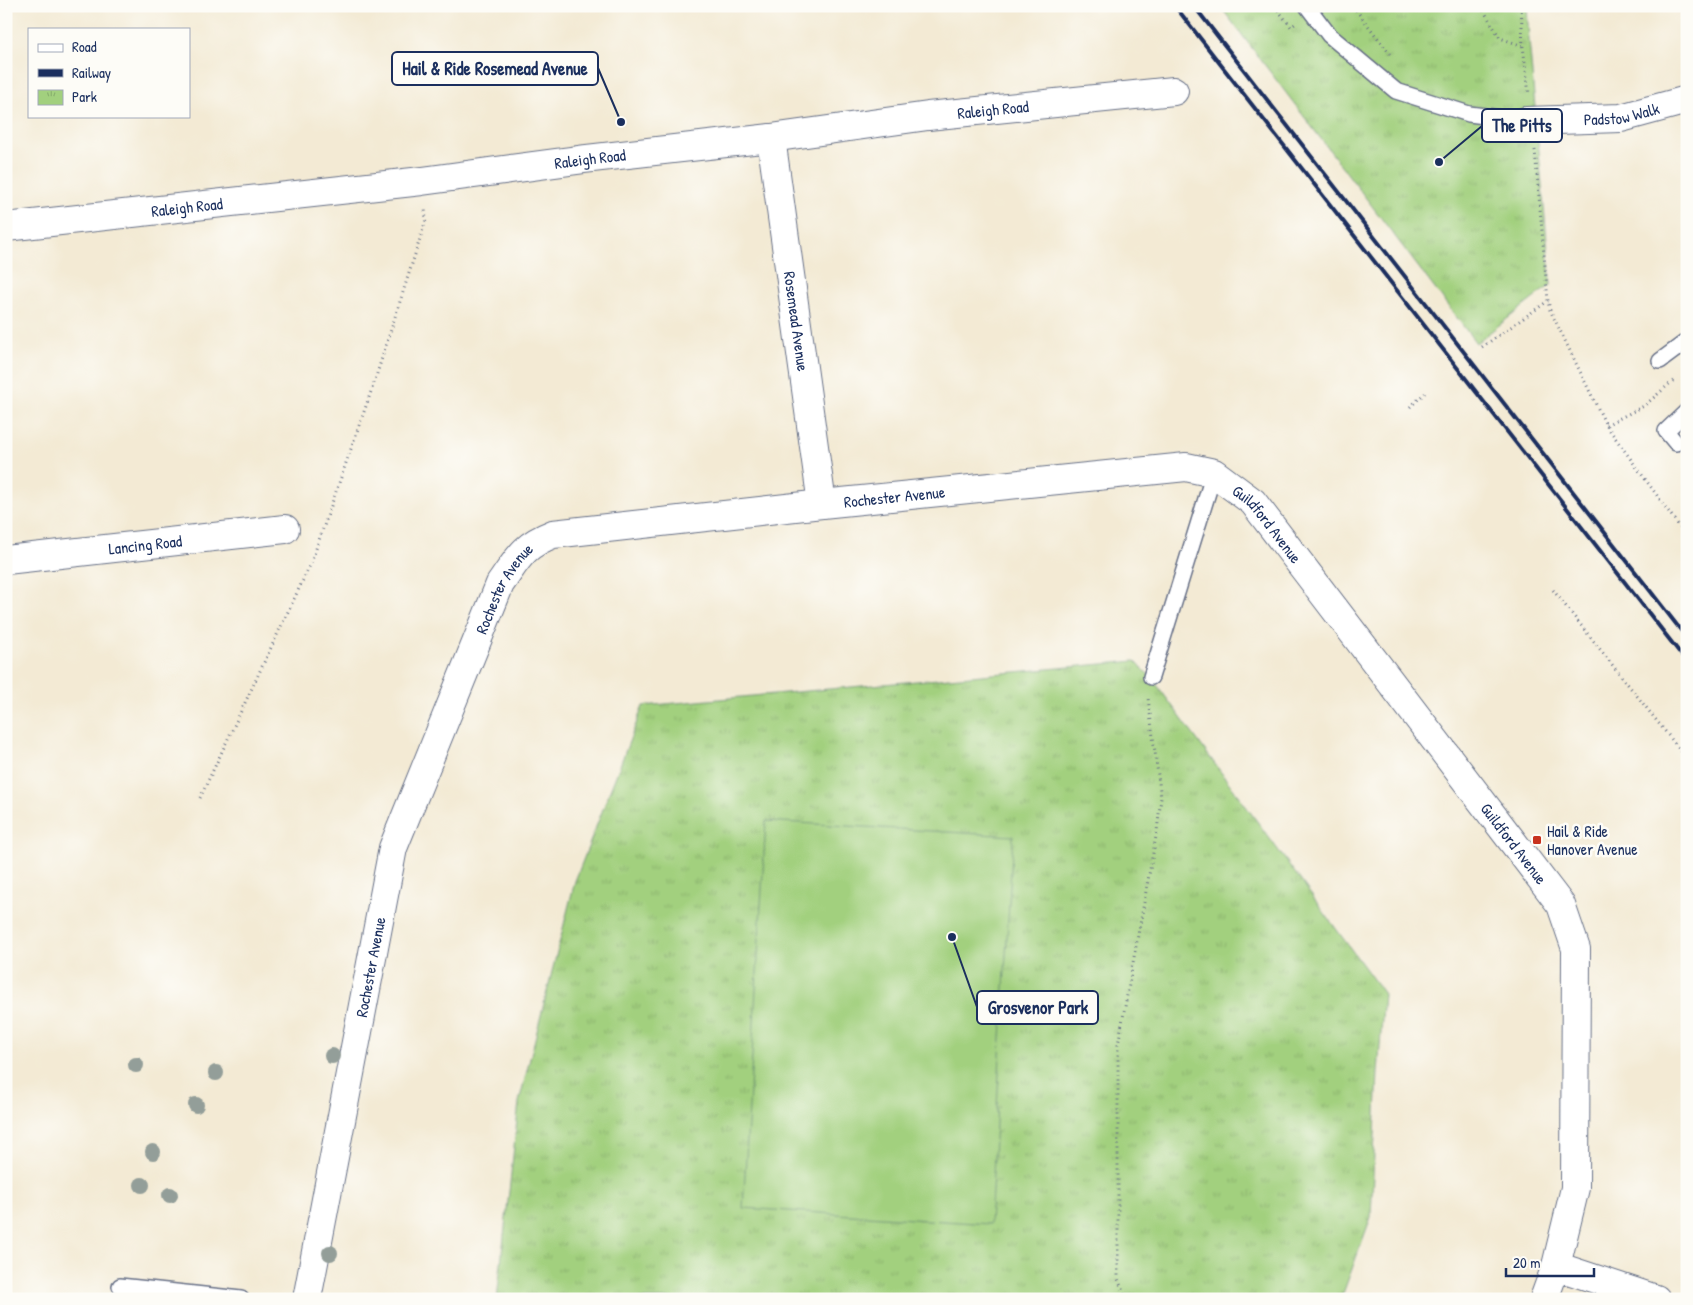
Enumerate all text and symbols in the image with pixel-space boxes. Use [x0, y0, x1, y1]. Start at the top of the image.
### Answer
legend [28, 28, 190, 118]
text: Road [72, 36, 97, 57]
callout: Hail & Ride Rosemead Avenue [392, 52, 598, 85]
text: Hail & Ride Rosemead Avenue [402, 56, 589, 81]
text: Railway [72, 62, 111, 83]
text: Park [72, 86, 97, 107]
street label: Raleigh Road [956, 95, 1030, 124]
street label: Padstow Walk [1583, 97, 1662, 130]
callout: The Pitts [1482, 109, 1562, 142]
text: The Pitts [1491, 113, 1552, 138]
street label: Raleigh Road [553, 143, 627, 174]
street label: Raleigh Road [150, 192, 224, 222]
street label: Rosemead Avenue [779, 270, 814, 373]
street label: Rochester Avenue [843, 480, 947, 513]
street label: Guildford Avenue [1228, 480, 1307, 568]
street label: Lancing Road [107, 530, 183, 560]
street label: Rochester Avenue [470, 537, 538, 637]
street label: Guildford Avenue [1476, 798, 1553, 889]
place label: Hail & Ride Hanover Avenue [1547, 820, 1638, 860]
marker: Hail & Ride Hanover Avenue [1531, 834, 1543, 846]
street label: Rochester Avenue [350, 914, 391, 1019]
callout: Grosvenor Park [977, 991, 1098, 1024]
text: Grosvenor Park [988, 995, 1089, 1020]
scale bar [1506, 1245, 1593, 1277]
text: 20 m [1513, 1252, 1540, 1273]

